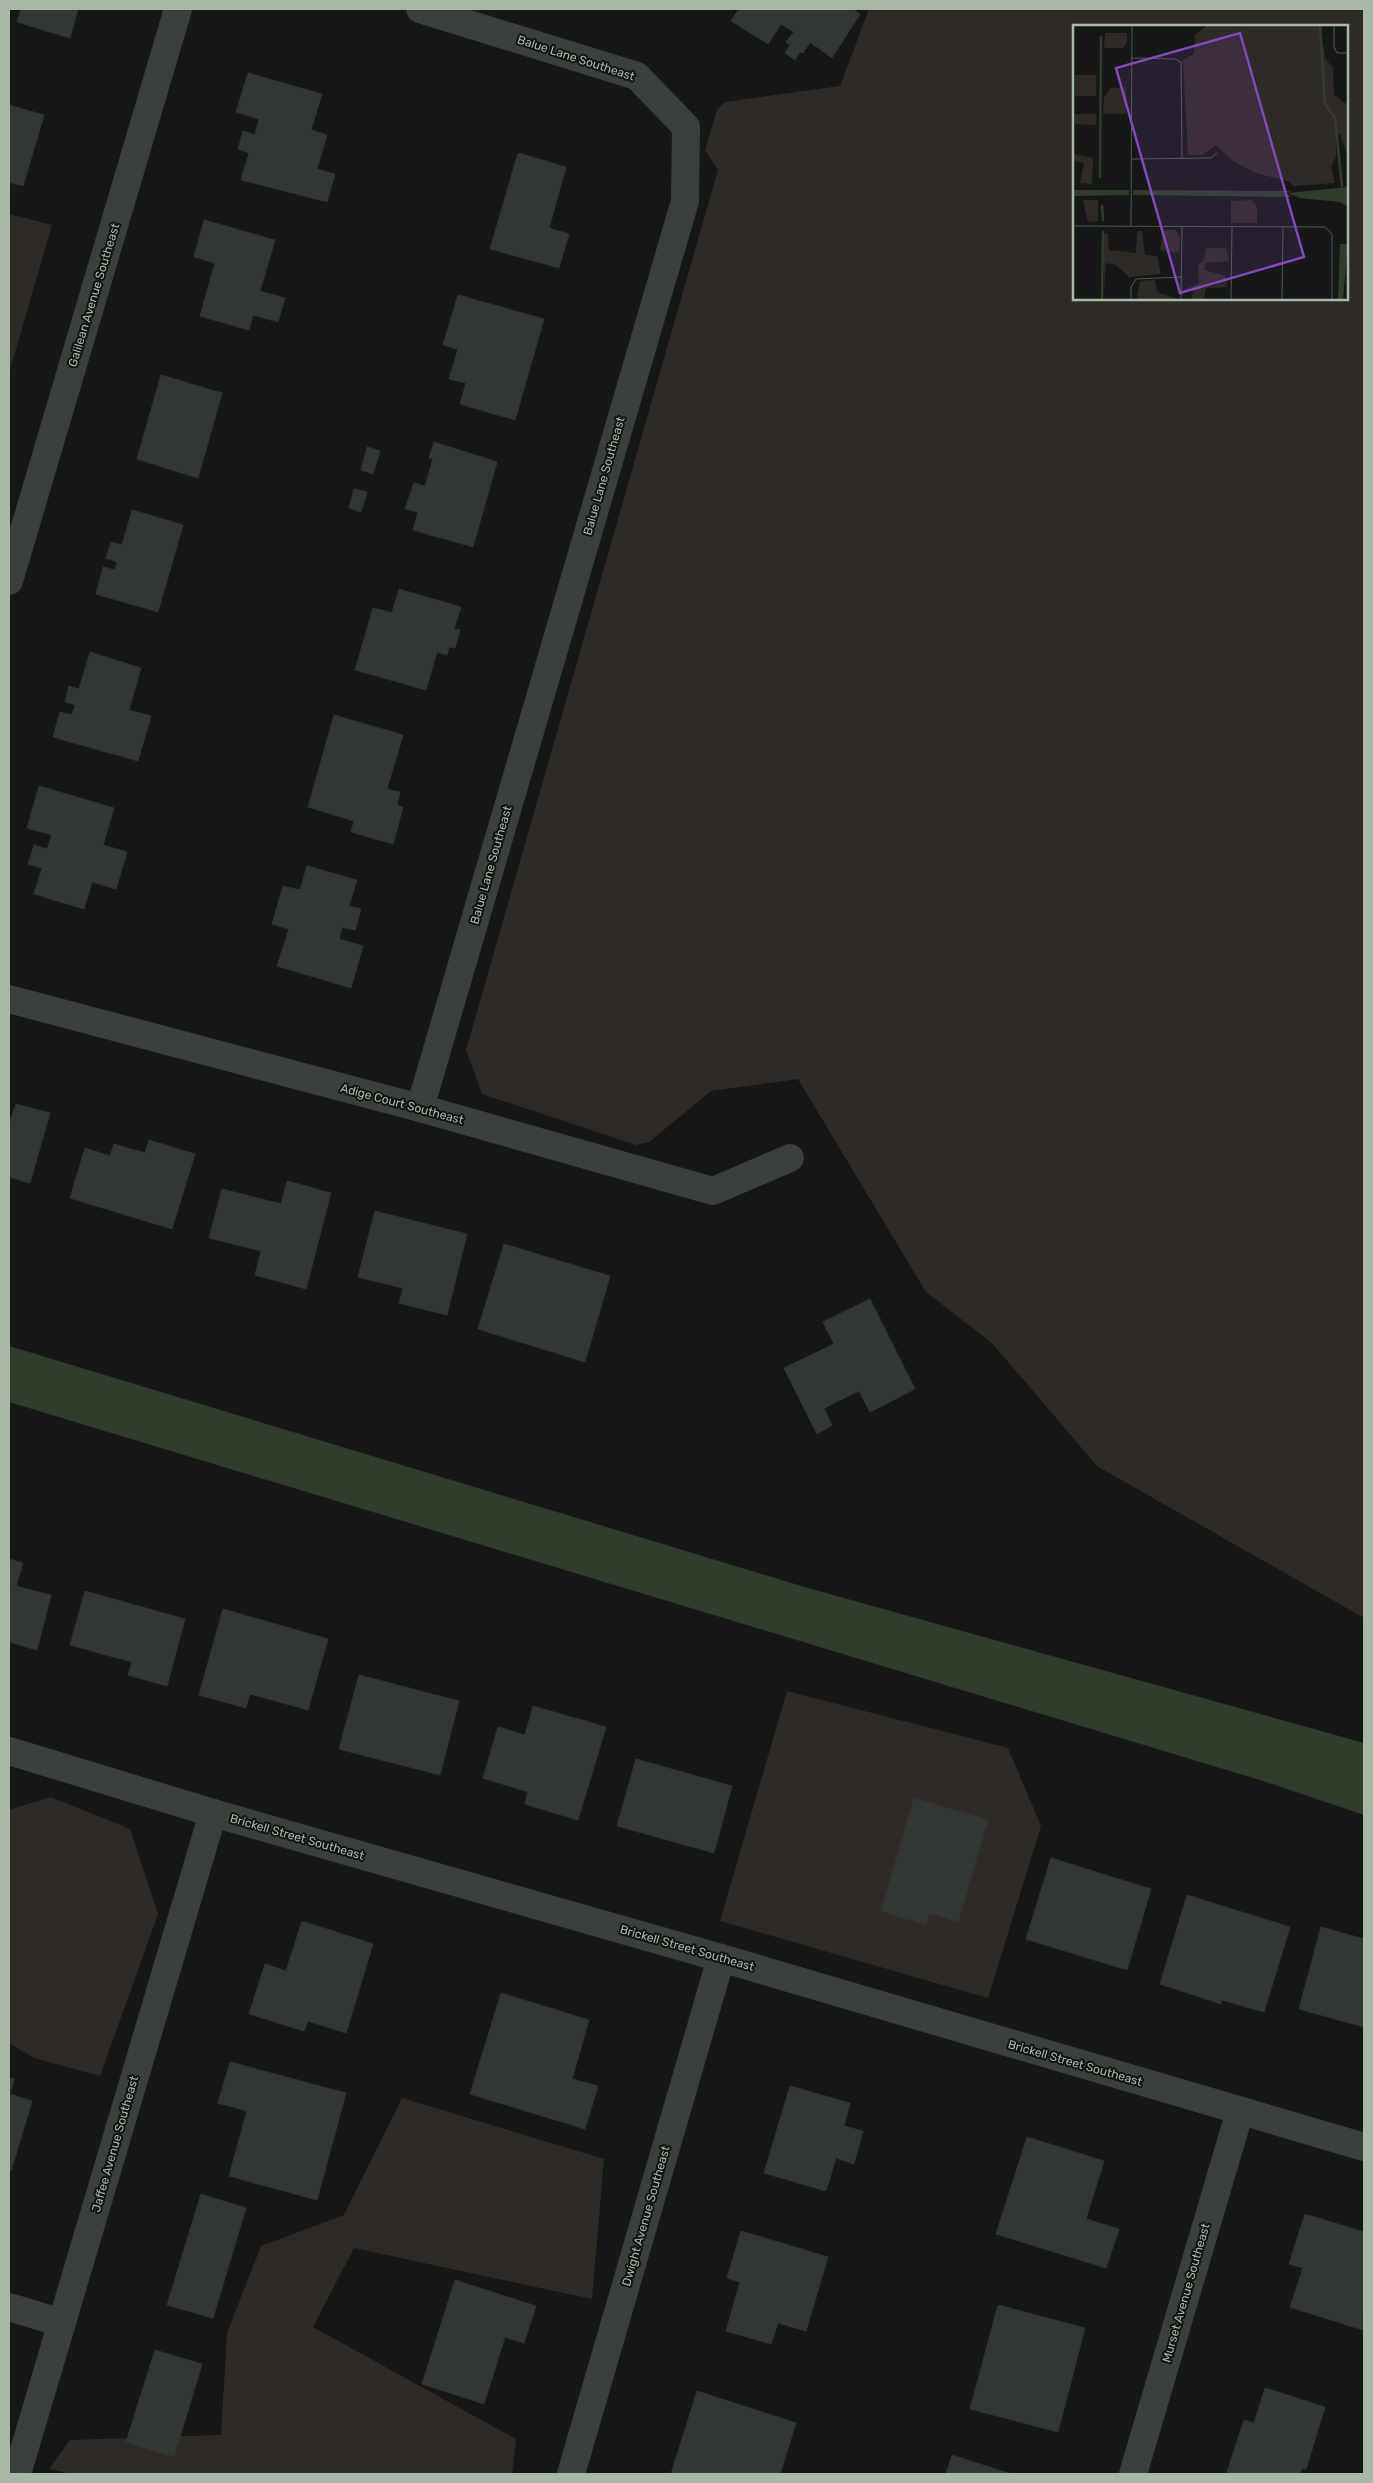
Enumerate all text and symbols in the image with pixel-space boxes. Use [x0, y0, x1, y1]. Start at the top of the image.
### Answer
inset map [1073, 25, 1348, 300]
street label: Balue Lane Southeast [516, 32, 637, 84]
street label: Galilean Avenue Southeast [65, 221, 123, 369]
street label: Balue Lane Southeast [580, 415, 628, 537]
street label: Balue Lane Southeast [467, 804, 515, 926]
street label: Adige Court Southeast [339, 1081, 465, 1127]
street label: Brickell Street Southeast [228, 1811, 366, 1863]
street label: Brickell Street Southeast [618, 1922, 756, 1974]
street label: Brickell Street Southeast [1006, 2037, 1144, 2089]
street label: Jaffee Avenue Southeast [89, 2074, 141, 2214]
street label: Dwight Avenue Southeast [619, 2144, 673, 2288]
street label: Murset Avenue Southeast [1159, 2222, 1213, 2364]

